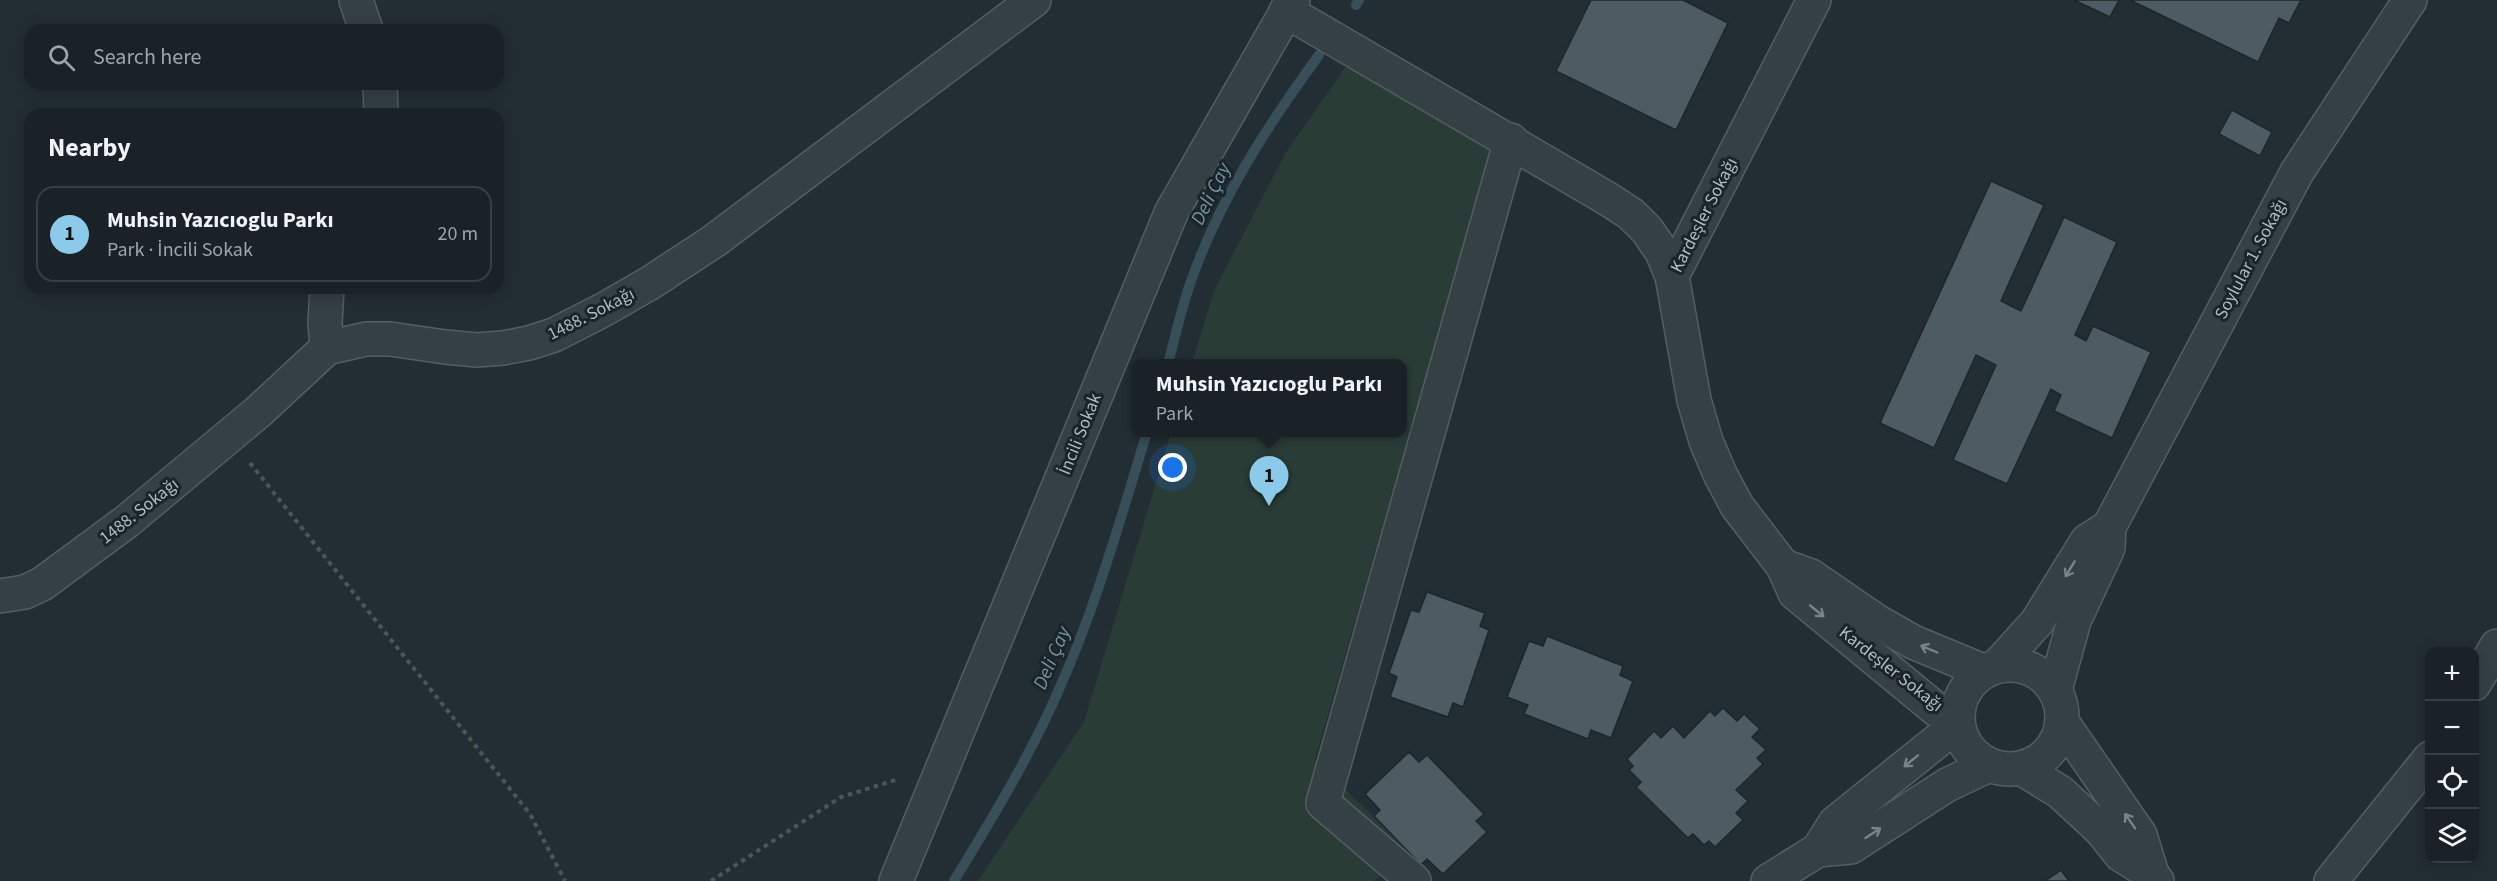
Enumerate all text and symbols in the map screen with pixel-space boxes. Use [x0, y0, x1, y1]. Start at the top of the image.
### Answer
search box [24, 24, 504, 90]
icon: search [45, 41, 78, 74]
text: Search here [93, 41, 201, 73]
text: Nearby [48, 129, 131, 166]
street label: Kardeşler Sokağı [1664, 153, 1744, 277]
water label: Deli Çay [1184, 157, 1238, 230]
street label: Soylular 1. Sokağı [2209, 194, 2293, 324]
text: Muhsin Yazıcıoglu Parkı [107, 204, 334, 236]
text: 1 [64, 220, 75, 248]
text: 20 m [438, 220, 478, 248]
text: Park · İncili Sokak [107, 236, 253, 264]
street label: 1488. Sokağı [543, 281, 639, 347]
popup [1131, 359, 1407, 437]
text: Muhsin Yazıcıoglu Parkı [1156, 368, 1382, 400]
street label: İncili Sokak [1052, 389, 1108, 479]
text: Park [1156, 400, 1193, 428]
your location [1158, 453, 1187, 482]
pin: 1 [1250, 456, 1288, 506]
street label: 1488. Sokağı [94, 472, 184, 550]
one-way arrow [2063, 560, 2075, 577]
one-way arrow [1809, 605, 1825, 618]
street label: Kardeşler Sokağı [1834, 620, 1948, 718]
water label: Deli Çay [1026, 621, 1078, 694]
one-way arrow [1920, 643, 1939, 654]
map controls [2425, 647, 2479, 863]
button: + [2425, 647, 2479, 701]
button: − [2425, 701, 2479, 755]
one-way arrow [1904, 755, 1920, 768]
button: locate [2425, 755, 2479, 809]
button: layers [2425, 809, 2479, 863]
one-way arrow [2124, 813, 2136, 829]
one-way arrow [1864, 826, 1881, 839]

